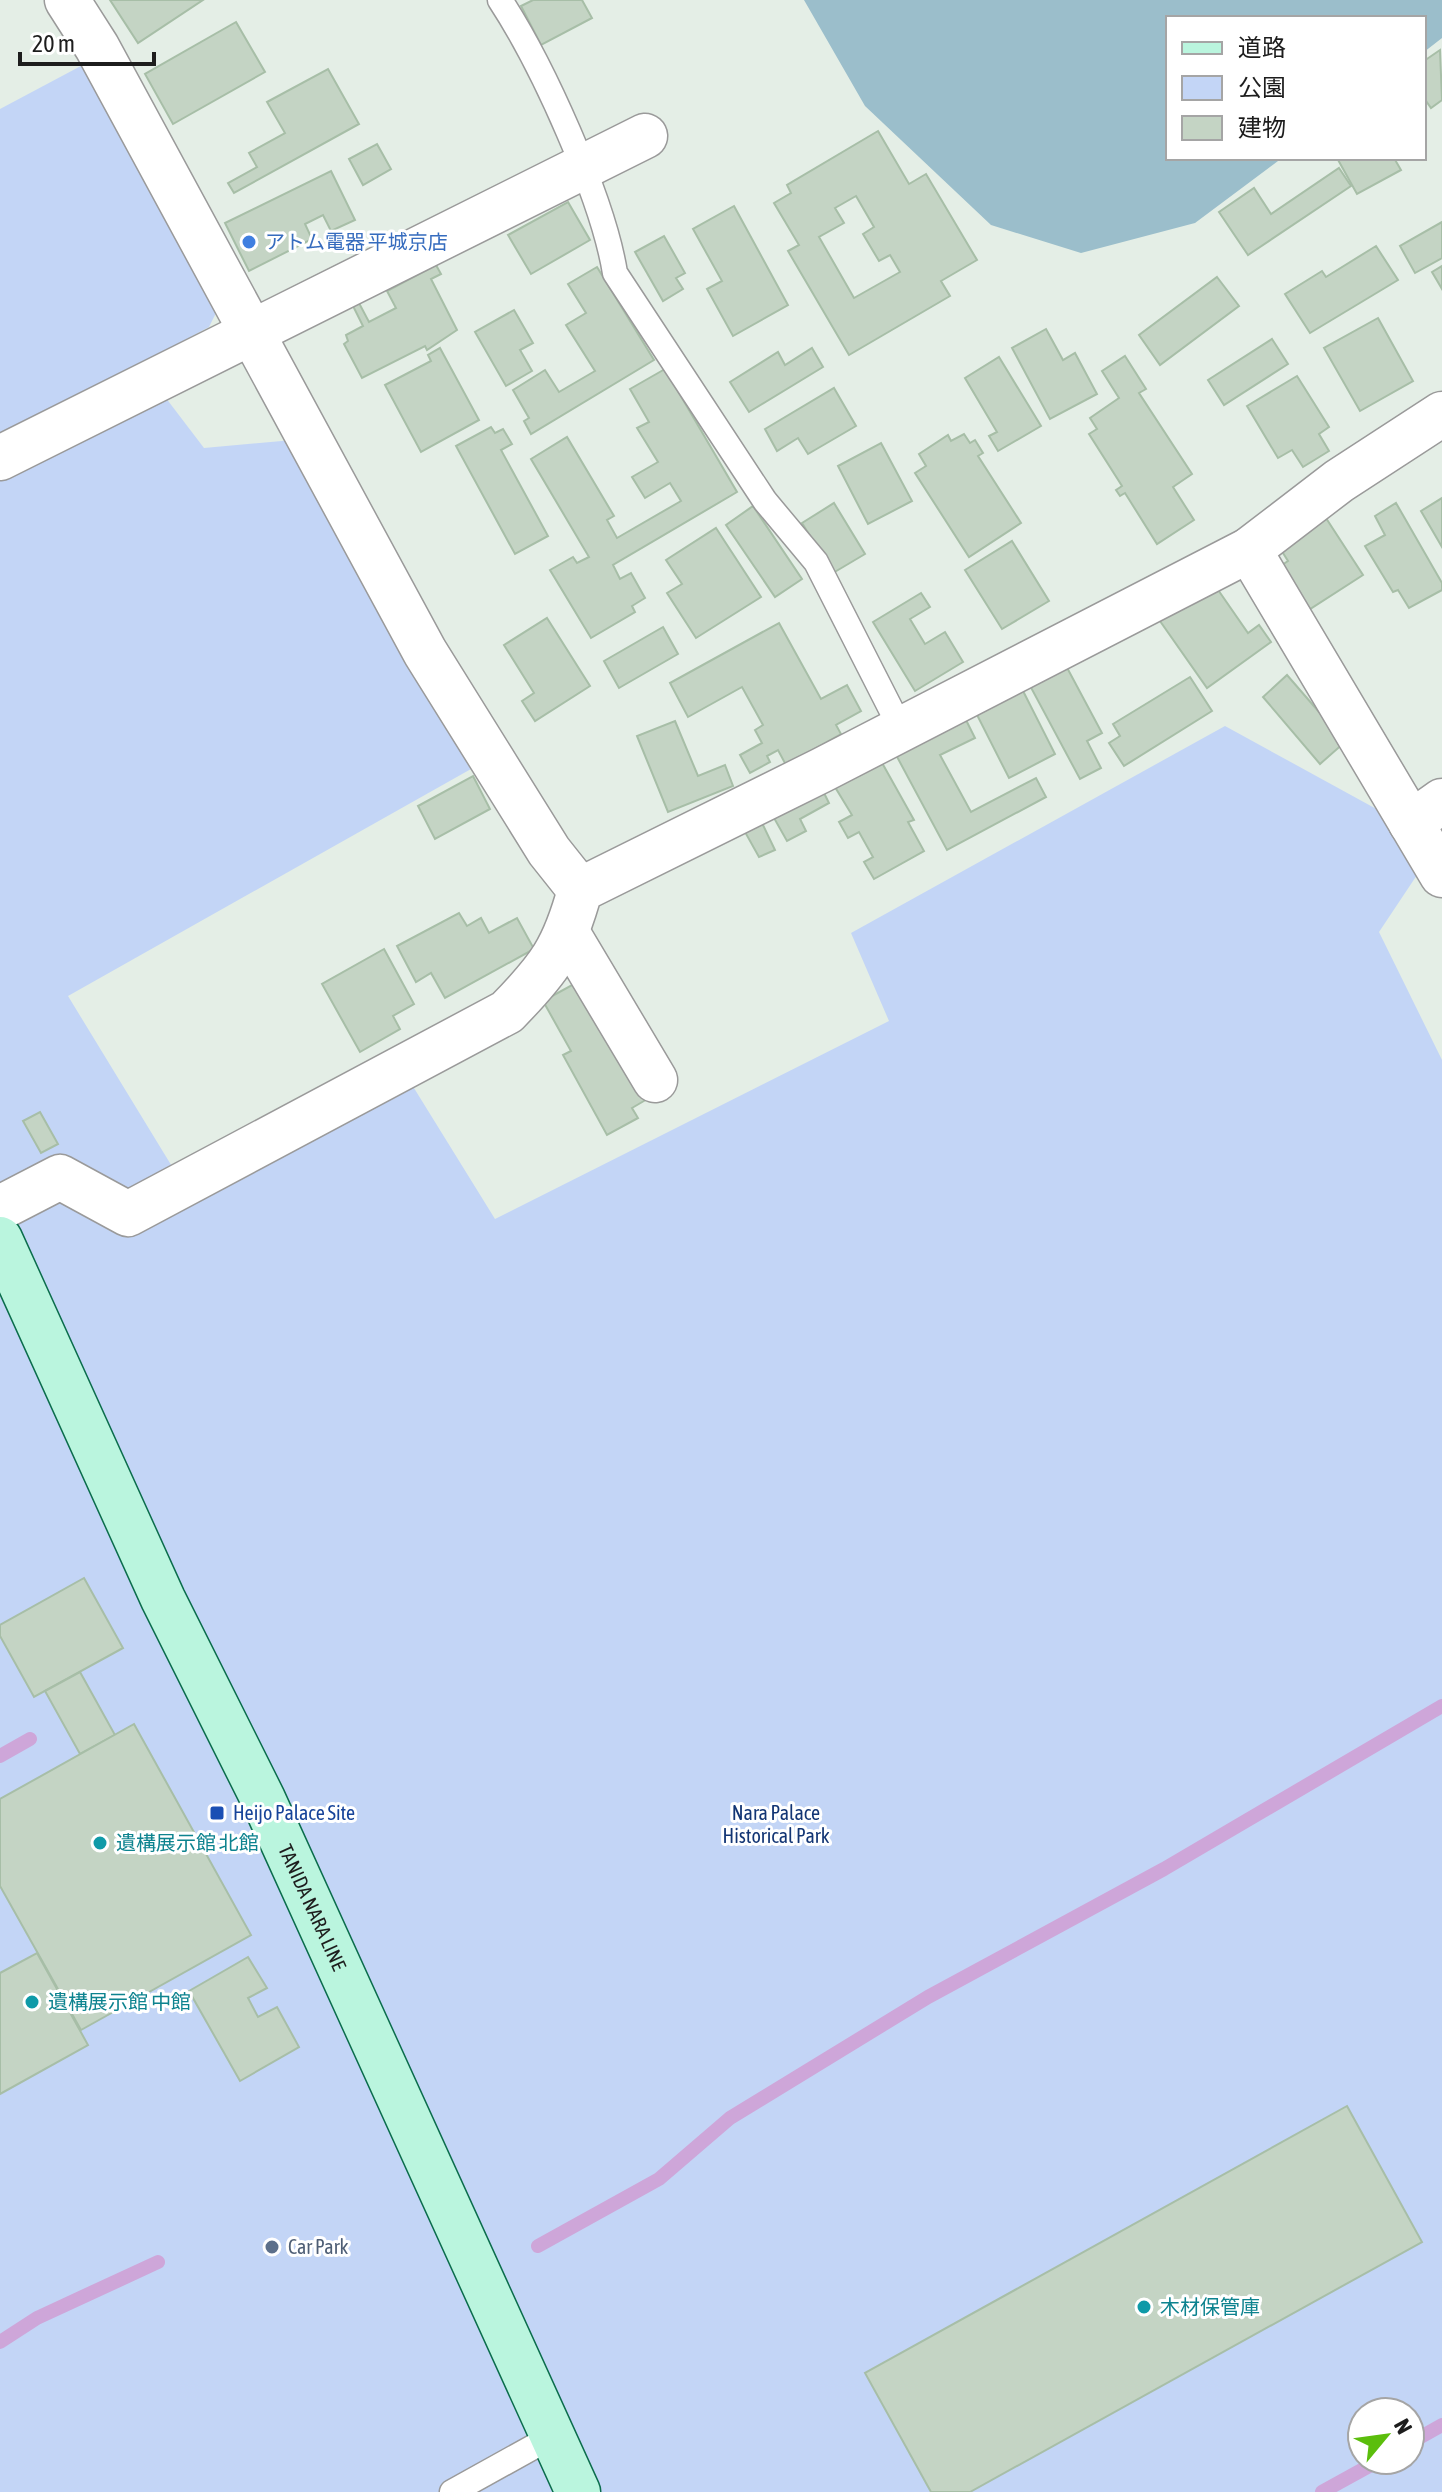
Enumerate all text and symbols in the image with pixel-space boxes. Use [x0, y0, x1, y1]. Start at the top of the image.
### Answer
scale bar [20, 16, 154, 66]
legend [1166, 16, 1426, 160]
text: 20 m [32, 30, 75, 57]
text: 道路 [1238, 34, 1286, 61]
text: 公園 [1238, 74, 1286, 101]
text: 建物 [1238, 114, 1286, 141]
place label: アトム電器 平城京店 [265, 230, 448, 253]
marker: アトム電器 平城京店 [240, 233, 258, 251]
place label: Heijo Palace Site [233, 1801, 355, 1824]
park label: Nara Palace Historical Park [723, 1801, 830, 1847]
marker: Heijo Palace Site [208, 1804, 226, 1822]
place label: 遺構展示館 北館 [116, 1831, 259, 1854]
marker: 遺構展示館 北館 [91, 1834, 109, 1852]
street label: TANIDA NARA LINE [274, 1841, 352, 1974]
place label: 遺構展示館 中館 [48, 1990, 191, 2013]
marker: 遺構展示館 中館 [23, 1993, 41, 2011]
place label: Car Park [288, 2235, 349, 2258]
marker: Car Park [263, 2238, 281, 2256]
place label: 木材保管庫 [1160, 2295, 1260, 2318]
marker: 木材保管庫 [1135, 2298, 1153, 2316]
north arrow [1346, 2396, 1426, 2476]
text: N [1389, 2414, 1418, 2438]

